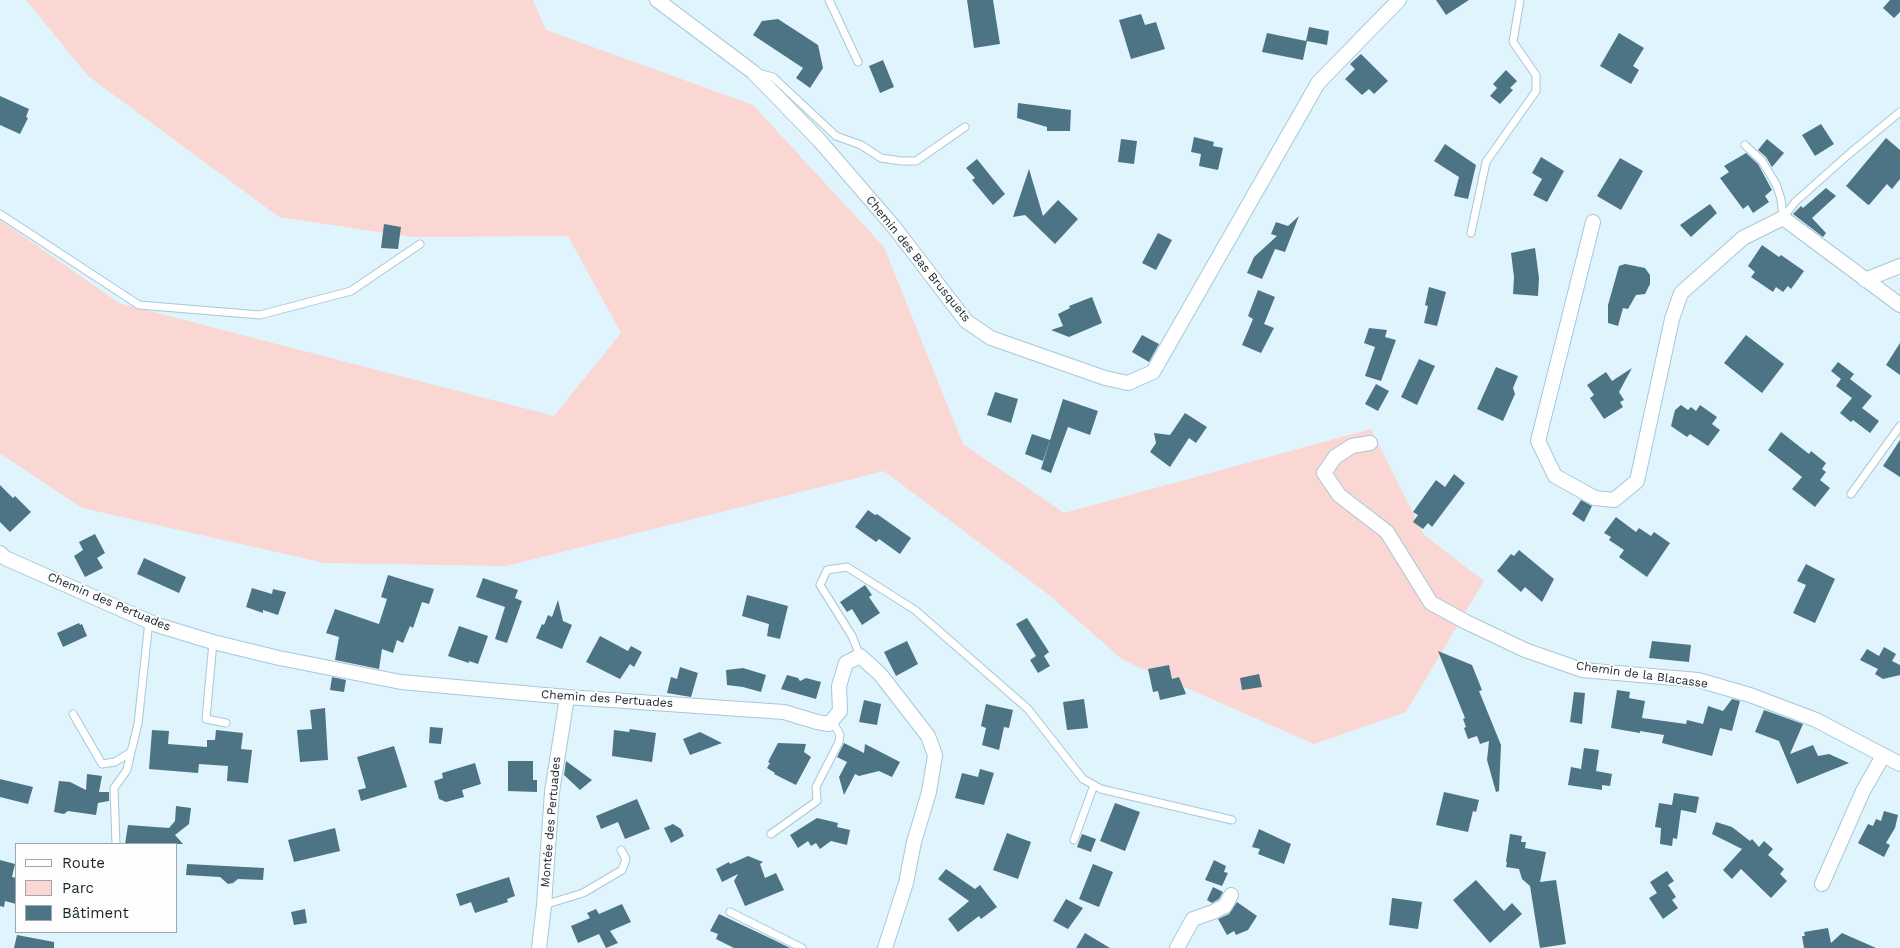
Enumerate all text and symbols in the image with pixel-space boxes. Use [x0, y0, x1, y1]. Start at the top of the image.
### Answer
street label: Chemin des Bas Brusquets [863, 193, 973, 325]
street label: Chemin des Pertuades [45, 570, 173, 634]
street label: Chemin de la Blacasse [1575, 659, 1709, 691]
street label: Chemin des Pertuades [541, 687, 673, 711]
street label: Montée des Pertuades [538, 756, 564, 888]
legend [15, 843, 178, 933]
text: Route [62, 854, 105, 872]
text: Parc [62, 879, 94, 897]
text: Bâtiment [62, 904, 129, 922]

